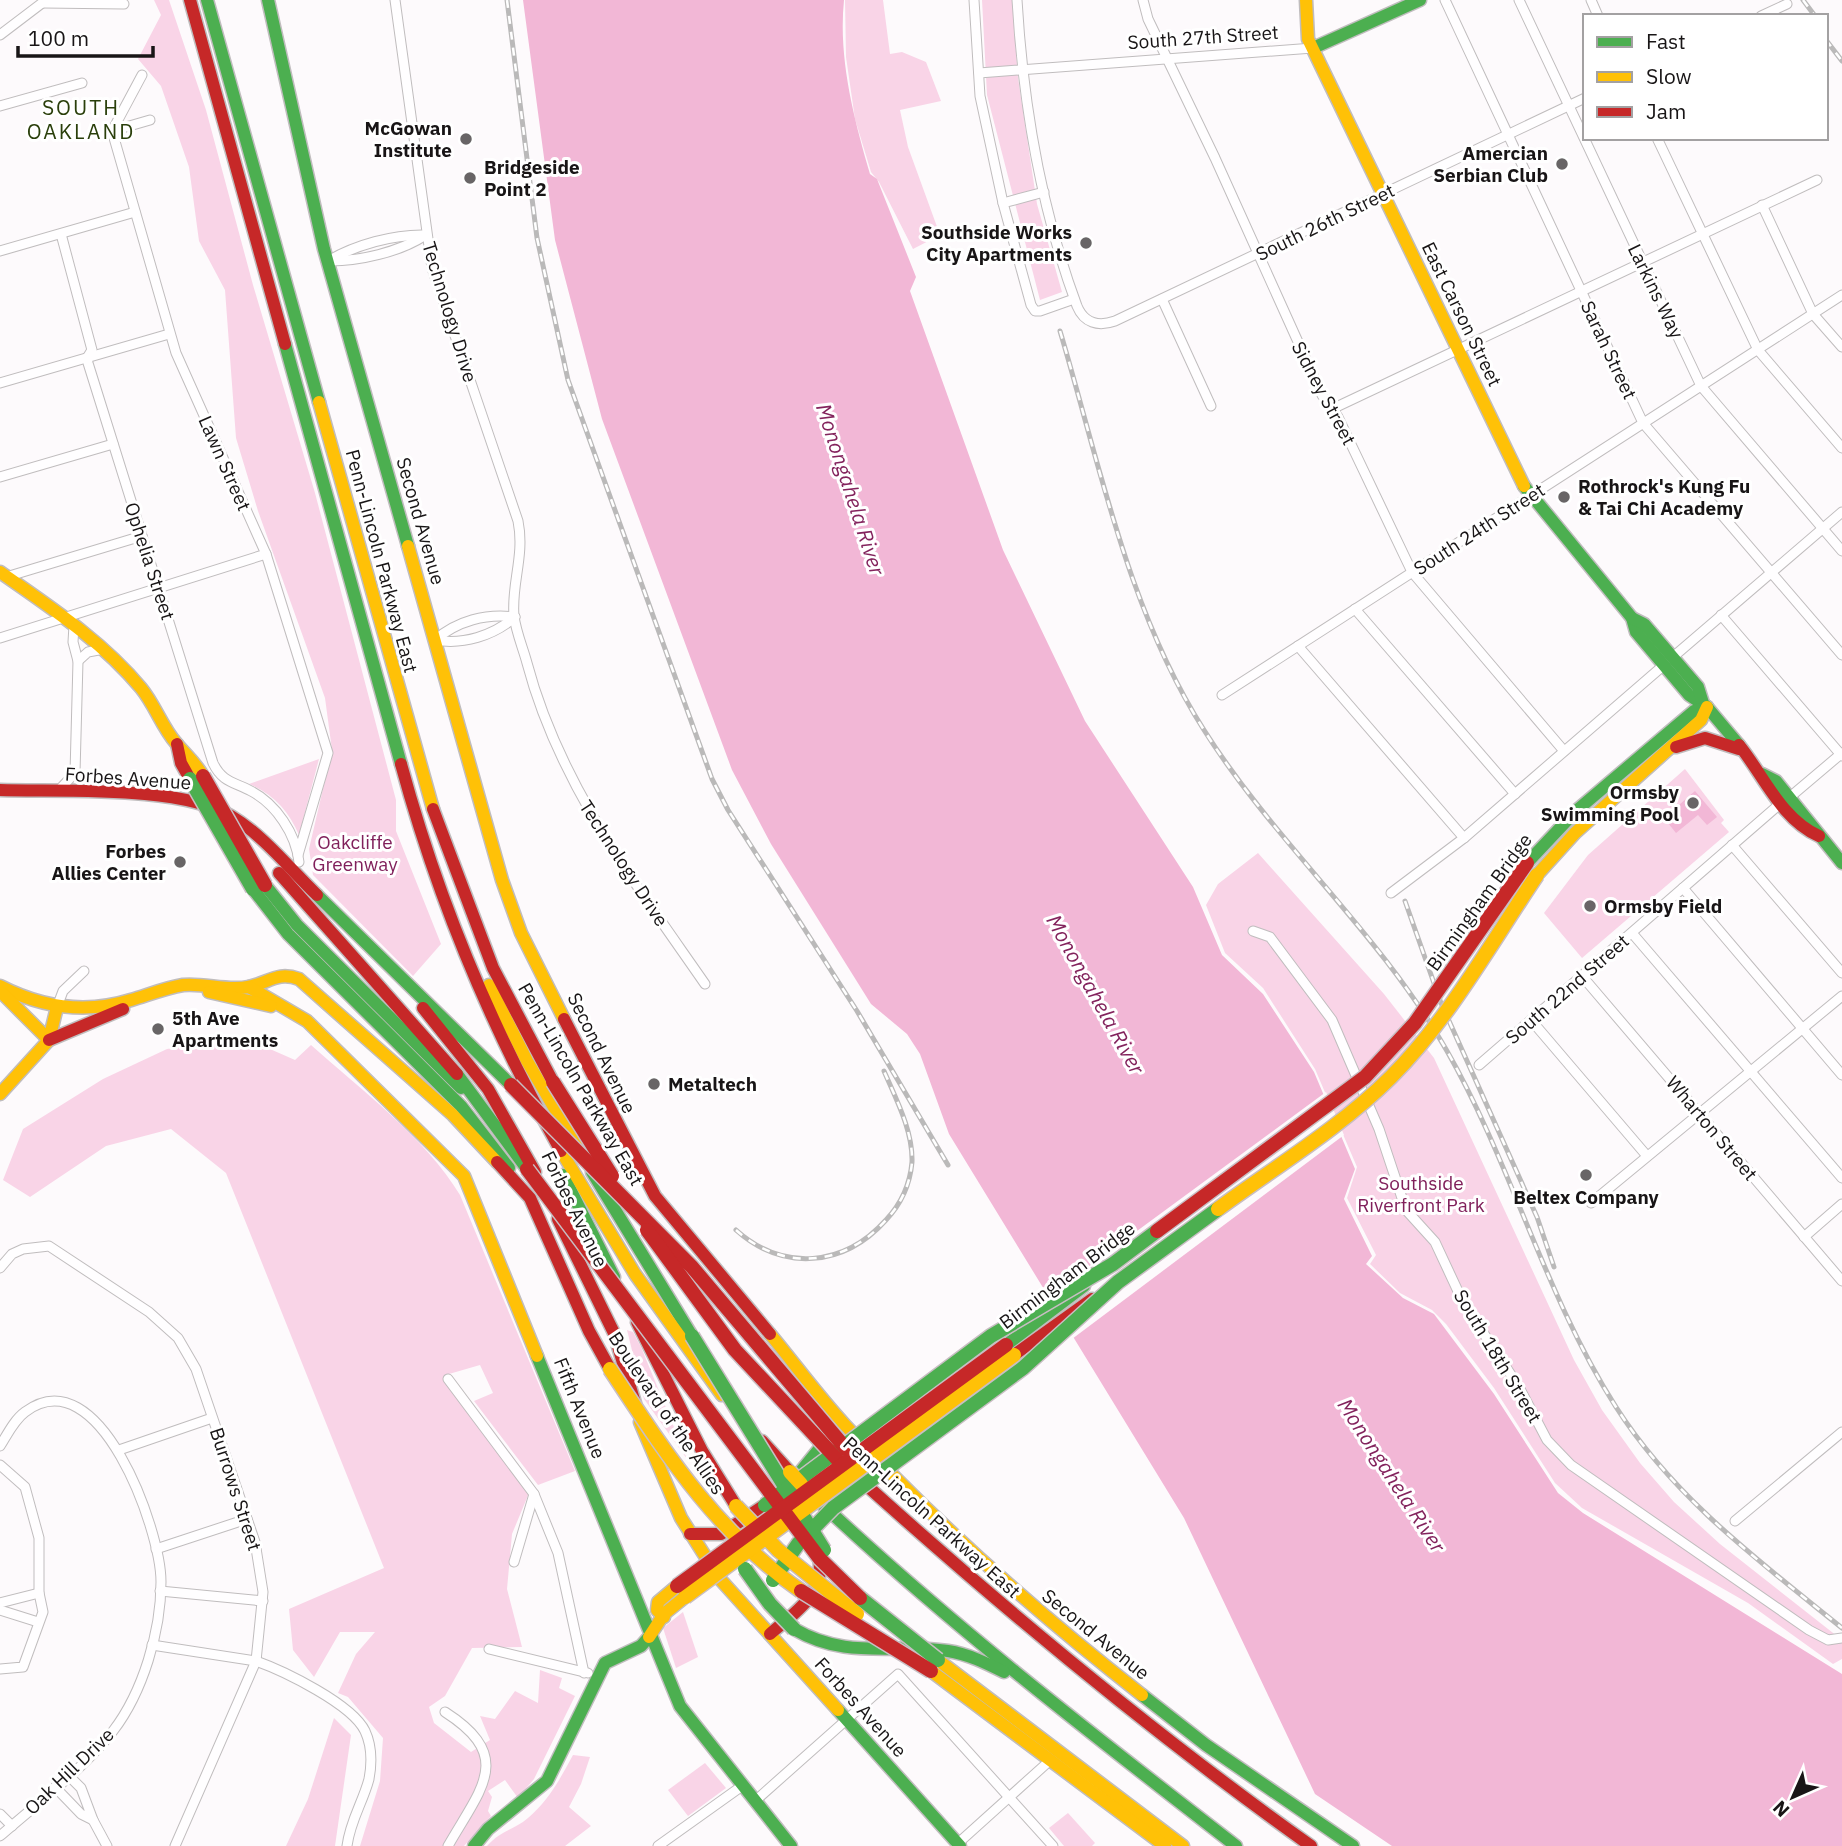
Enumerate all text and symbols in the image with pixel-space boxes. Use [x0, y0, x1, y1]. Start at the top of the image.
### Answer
scale bar [18, 14, 152, 58]
legend [1583, 14, 1828, 140]
street label: South 27th Street [1127, 20, 1279, 54]
text: 100 m [28, 24, 89, 52]
text: Fast [1646, 27, 1686, 55]
text: Slow [1646, 62, 1692, 90]
district label: SOUTH OAKLAND [27, 93, 135, 145]
text: Jam [1646, 97, 1686, 125]
place label: McGowan Institute [365, 116, 452, 162]
marker: McGowan Institute [458, 131, 474, 147]
place label: Amercian Serbian Club [1433, 141, 1548, 187]
place label: Bridgeside Point 2 [484, 155, 580, 201]
marker: Amercian Serbian Club [1554, 156, 1570, 172]
marker: Bridgeside Point 2 [462, 170, 478, 186]
street label: South 26th Street [1252, 178, 1398, 266]
place label: Southside Works City Apartments [921, 220, 1072, 266]
marker: Southside Works City Apartments [1078, 235, 1094, 251]
street label: East Carson Street [1417, 238, 1507, 390]
street label: Technology Drive [417, 239, 483, 385]
street label: Larkins Way [1623, 240, 1689, 343]
street label: Sarah Street [1576, 297, 1642, 403]
street label: Sidney Street [1287, 337, 1361, 449]
water label: Monongahela River [810, 400, 892, 580]
street label: Lawn Street [193, 412, 257, 514]
street label: Penn-Lincoln Parkway East [341, 447, 423, 675]
street label: Second Avenue [391, 455, 451, 587]
place label: Rothrock's Kung Fu & Tai Chi Academy [1578, 474, 1750, 520]
street label: South 24th Street [1409, 478, 1549, 580]
marker: Rothrock's Kung Fu & Tai Chi Academy [1556, 489, 1572, 505]
street label: Ophelia Street [120, 499, 180, 623]
street label: Forbes Avenue [64, 762, 192, 794]
place label: Ormsby Swimming Pool [1541, 780, 1680, 826]
street label: Technology Drive [574, 795, 674, 931]
marker: Ormsby Swimming Pool [1685, 795, 1701, 811]
street label: Birmingham Bridge [1421, 829, 1537, 975]
park label: Oakcliffe Greenway [312, 830, 398, 876]
place label: Forbes Allies Center [52, 839, 166, 885]
marker: Forbes Allies Center [172, 854, 188, 870]
place label: Ormsby Field [1604, 894, 1722, 918]
marker: Ormsby Field [1582, 898, 1598, 914]
water label: Monongahela River [1040, 909, 1152, 1080]
street label: South 22nd Street [1500, 929, 1634, 1049]
street label: Penn-Lincoln Parkway East [513, 978, 649, 1190]
street label: Second Avenue [562, 989, 642, 1117]
place label: 5th Ave Apartments [172, 1006, 278, 1052]
marker: 5th Ave Apartments [150, 1021, 166, 1037]
street label: Wharton Street [1661, 1071, 1763, 1185]
place label: Metaltech [668, 1072, 757, 1096]
marker: Metaltech [646, 1076, 662, 1092]
street label: Forbes Avenue [537, 1147, 613, 1271]
marker: Beltex Company [1578, 1167, 1594, 1183]
park label: Southside Riverfront Park [1357, 1171, 1485, 1217]
place label: Beltex Company [1513, 1185, 1660, 1209]
street label: Birmingham Bridge [994, 1216, 1140, 1334]
street label: South 18th Street [1449, 1285, 1547, 1427]
street label: Boulevard of the Allies [604, 1327, 730, 1499]
street label: Fifth Avenue [549, 1354, 611, 1462]
water label: Monongahela River [1332, 1392, 1453, 1559]
street label: Burrows Street [205, 1424, 267, 1554]
street label: Penn-Lincoln Parkway East [838, 1431, 1026, 1603]
street label: Second Avenue [1037, 1583, 1155, 1685]
street label: Forbes Avenue [810, 1652, 912, 1762]
street label: Oak Hill Drive [19, 1722, 119, 1820]
north arrow [1758, 1762, 1828, 1832]
text: N [1768, 1796, 1794, 1822]

